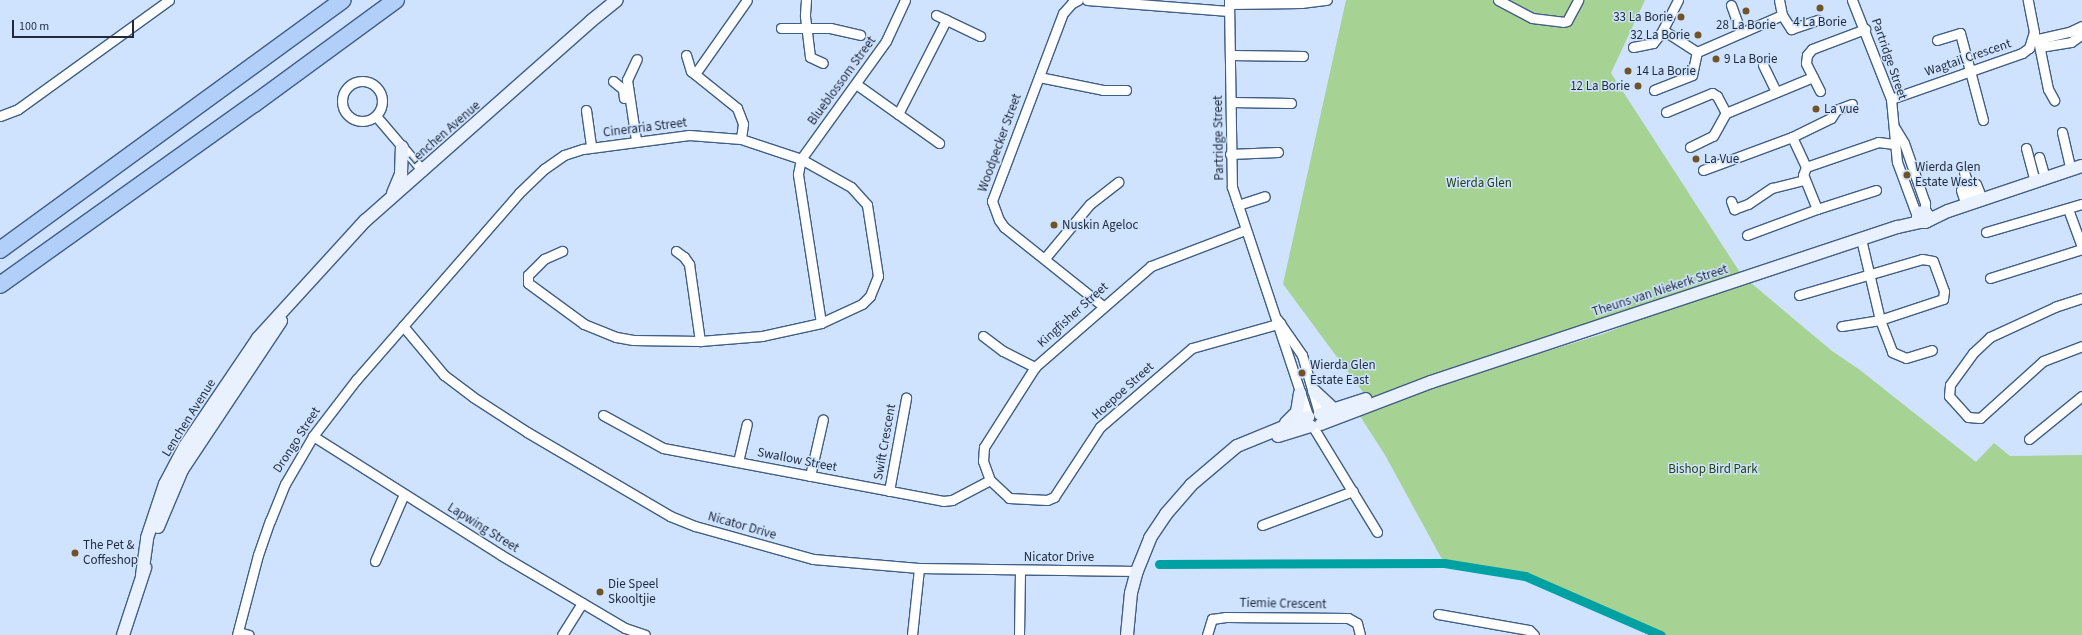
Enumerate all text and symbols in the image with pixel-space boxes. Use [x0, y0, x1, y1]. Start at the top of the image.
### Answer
marker: 4 La Borie [1815, 3, 1825, 13]
marker: 28 La Borie [1741, 6, 1751, 16]
place label: 33 La Borie [1613, 9, 1673, 25]
scale bar [14, 12, 136, 38]
marker: 33 La Borie [1676, 12, 1686, 22]
place label: 4 La Borie [1793, 14, 1847, 30]
street label: Partridge Street [1868, 16, 1910, 102]
place label: 28 La Borie [1716, 17, 1776, 33]
text: 100 m [19, 18, 49, 35]
place label: 32 La Borie [1630, 27, 1690, 43]
marker: 32 La Borie [1693, 30, 1703, 40]
street label: Blueblossom Street [805, 34, 879, 128]
street label: Wagtail Crescent [1923, 36, 2013, 80]
place label: 9 La Borie [1724, 51, 1777, 67]
marker: 9 La Borie [1711, 54, 1721, 64]
place label: 14 La Borie [1636, 63, 1696, 79]
marker: 14 La Borie [1623, 66, 1633, 76]
place label: 12 La Borie [1570, 78, 1630, 94]
marker: 12 La Borie [1633, 81, 1643, 91]
street label: Woodpecker Street [975, 92, 1025, 194]
street label: Partridge Street [1210, 95, 1228, 181]
street label: Lenchen Avenue [406, 98, 484, 168]
place label: La vue [1824, 101, 1859, 117]
marker: La vue [1811, 104, 1821, 114]
street label: Cineraria Street [602, 115, 688, 141]
place label: La Vue [1704, 151, 1739, 167]
marker: La Vue [1691, 154, 1701, 164]
place label: Wierda Glen Estate West [1915, 160, 1981, 191]
marker: Wierda Glen Estate West [1902, 170, 1912, 180]
park label: Wierda Glen [1446, 175, 1512, 191]
place label: Nuskin Ageloc [1062, 217, 1138, 233]
marker: Nuskin Ageloc [1049, 220, 1059, 230]
street label: Theuns van Niekerk Street [1590, 262, 1730, 320]
street label: Kingfisher Street [1034, 279, 1112, 351]
place label: Wierda Glen Estate East [1310, 358, 1376, 389]
street label: Hoepoe Street [1089, 359, 1157, 423]
marker: Wierda Glen Estate East [1297, 368, 1307, 378]
street label: Lenchen Avenue [159, 376, 219, 460]
street label: Swift Crescent [871, 403, 899, 481]
street label: Drongo Street [270, 404, 324, 476]
street label: Swallow Street [756, 445, 838, 475]
park label: Bishop Bird Park [1668, 461, 1758, 477]
street label: Lapwing Street [444, 500, 522, 556]
street label: Nicator Drive [706, 509, 778, 543]
place label: The Pet & Coffeshop [83, 538, 138, 569]
marker: The Pet & Coffeshop [70, 548, 80, 558]
street label: Nicator Drive [1024, 549, 1094, 565]
place label: Die Speel Skooltjie [608, 577, 659, 608]
marker: Die Speel Skooltjie [595, 587, 605, 597]
street label: Tiemie Crescent [1239, 595, 1327, 613]

